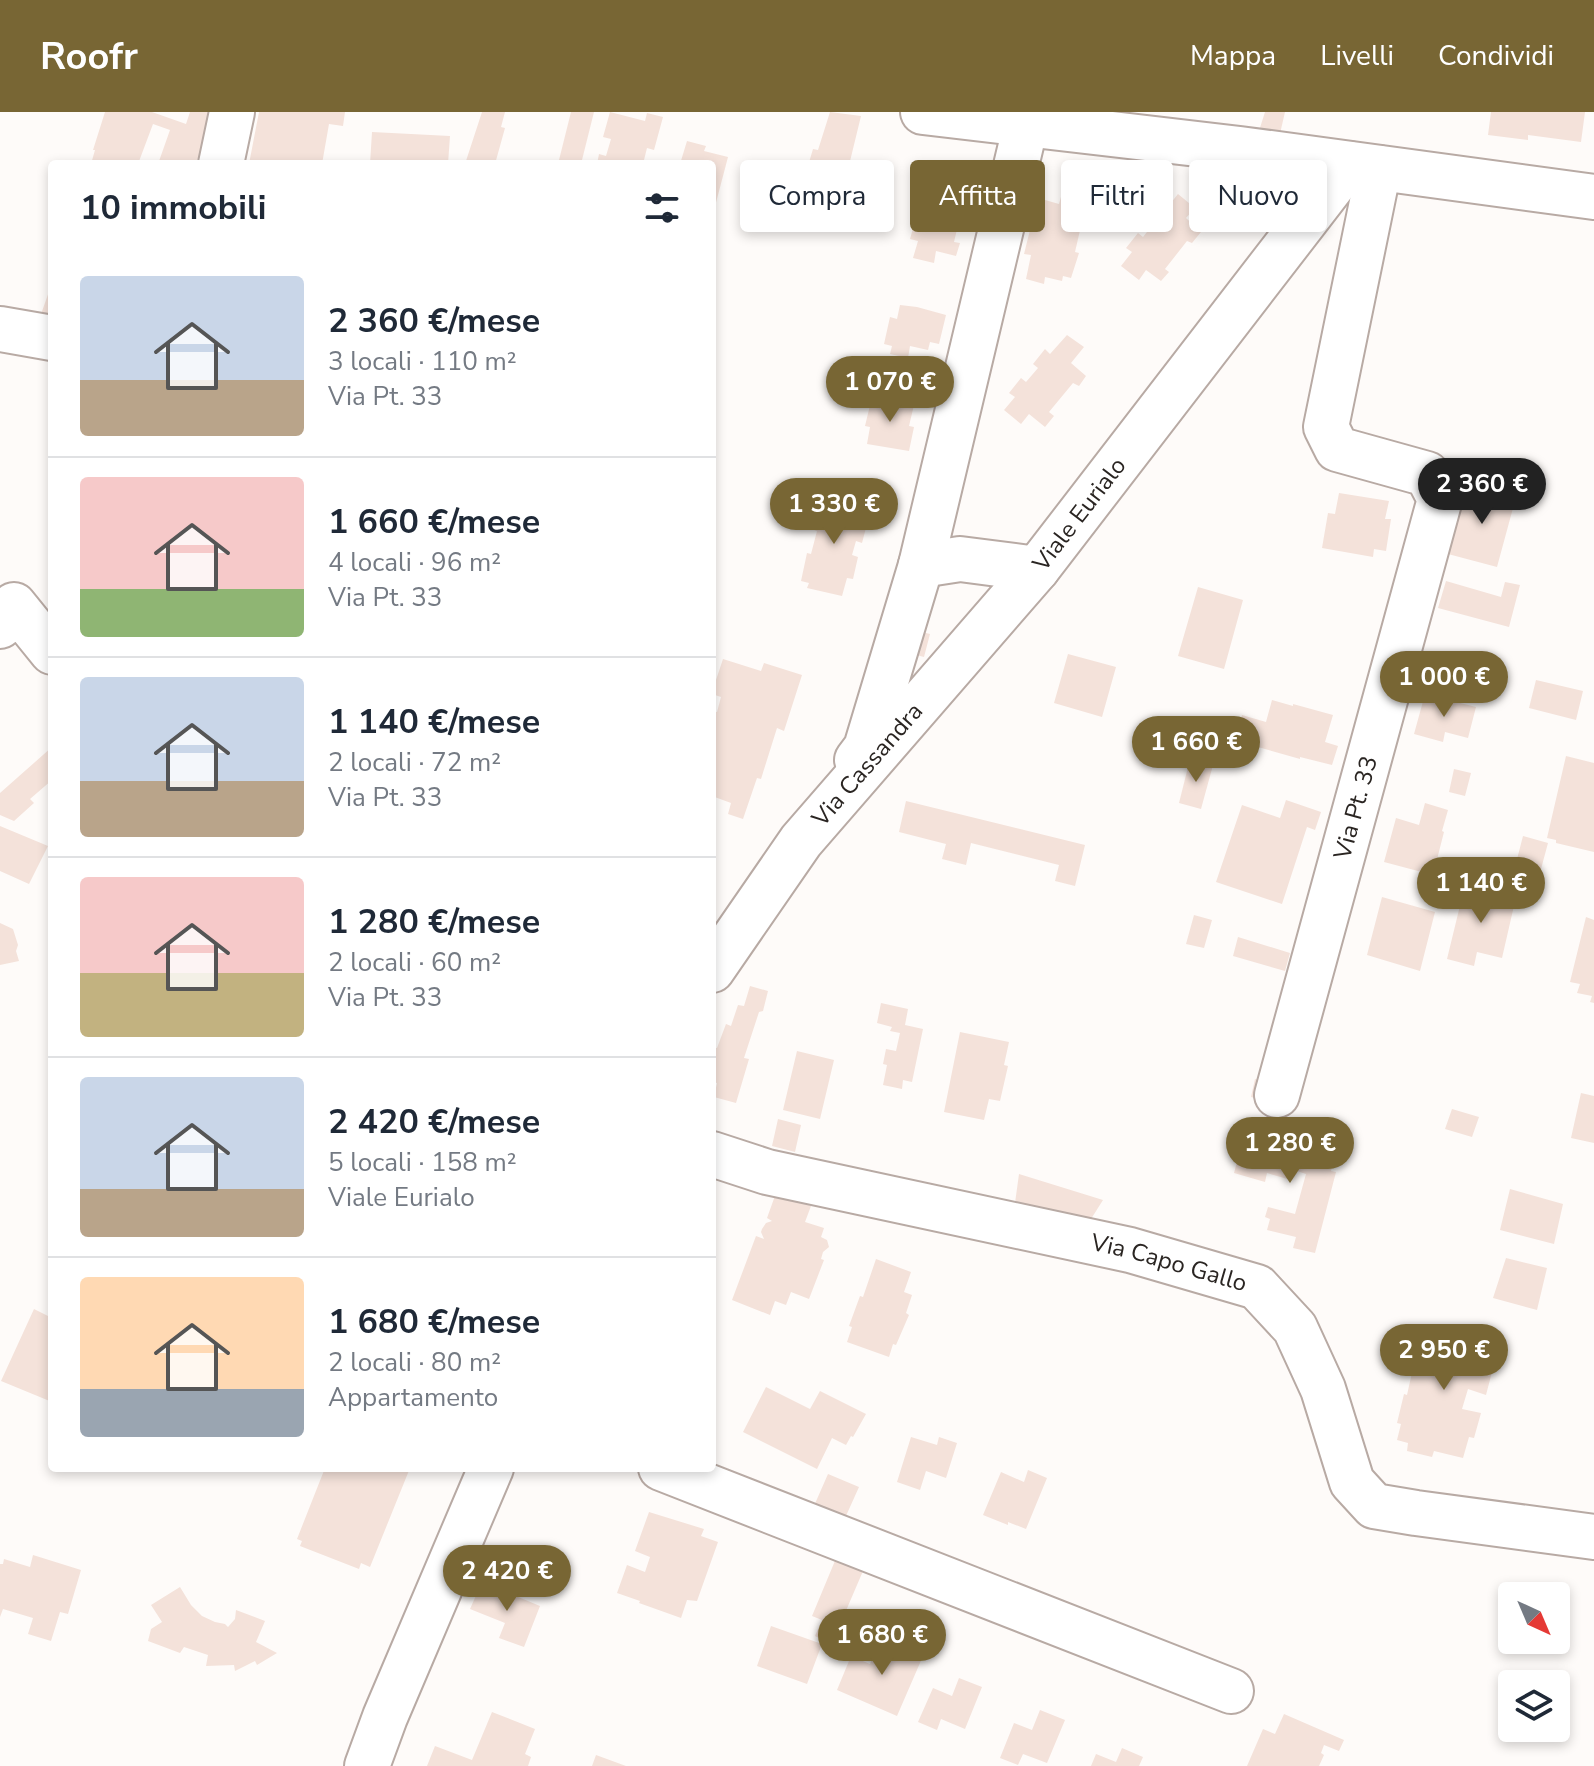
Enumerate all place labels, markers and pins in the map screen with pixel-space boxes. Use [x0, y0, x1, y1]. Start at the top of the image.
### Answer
pin: 1 070 € [816, 356, 964, 424]
pin: 2 360 € [1408, 458, 1556, 526]
pin: 1 330 € [760, 478, 908, 546]
pin: 1 000 € [1370, 651, 1518, 719]
pin: 1 660 € [1122, 716, 1270, 784]
pin: 1 140 € [1407, 857, 1555, 925]
pin: 1 280 € [1216, 1117, 1364, 1185]
pin: 2 950 € [1370, 1324, 1518, 1392]
pin: 2 420 € [433, 1545, 581, 1613]
pin: 1 680 € [808, 1609, 956, 1677]

